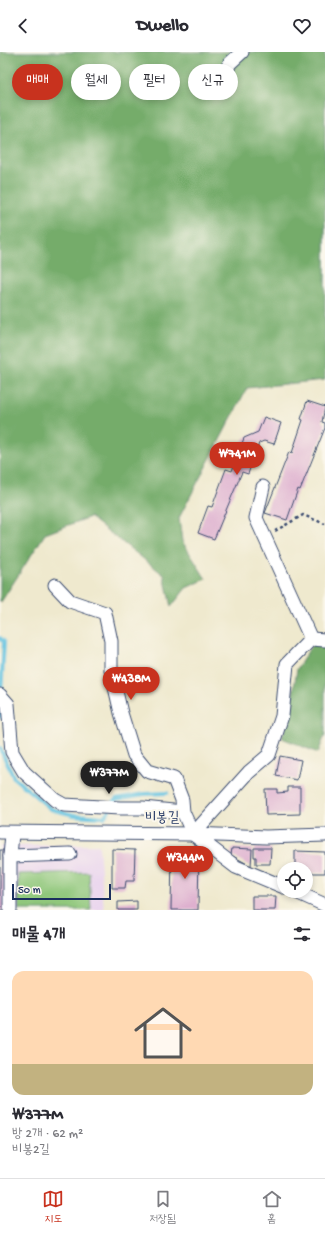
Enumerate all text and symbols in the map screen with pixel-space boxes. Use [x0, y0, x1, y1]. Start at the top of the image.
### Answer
icon: back [12, 15, 34, 37]
icon: heart [291, 15, 313, 37]
text: Dwello [136, 16, 189, 37]
chip: 매매 [12, 64, 63, 100]
chip: 월세 [71, 64, 121, 100]
chip: 필터 [129, 64, 180, 100]
chip: 신규 [188, 64, 238, 100]
pin: ₩741M [209, 442, 265, 476]
text: ₩741M [219, 447, 255, 462]
pin: ₩438M [103, 667, 159, 701]
text: ₩438M [112, 672, 150, 687]
pin: ₩377M [81, 761, 137, 795]
text: ₩377M [90, 766, 128, 781]
street label: 비봉길 [145, 810, 180, 827]
pin: ₩344M [157, 846, 213, 880]
text: ₩344M [166, 851, 204, 866]
map controls [277, 862, 313, 898]
button: locate [277, 862, 313, 898]
scale bar [12, 882, 111, 901]
text: 50 m [18, 885, 40, 897]
icon: filters [291, 923, 313, 945]
text: 매물 4개 [12, 926, 65, 946]
icon: home [127, 997, 199, 1069]
text: ₩377M [12, 1106, 63, 1126]
text: 방 2개 · 62 m² [12, 1127, 83, 1142]
text: 비봉2길 [12, 1143, 50, 1158]
tab: 지도 [42, 1188, 64, 1226]
tab: 저장됨 [149, 1188, 176, 1226]
tab: 홈 [261, 1188, 283, 1226]

